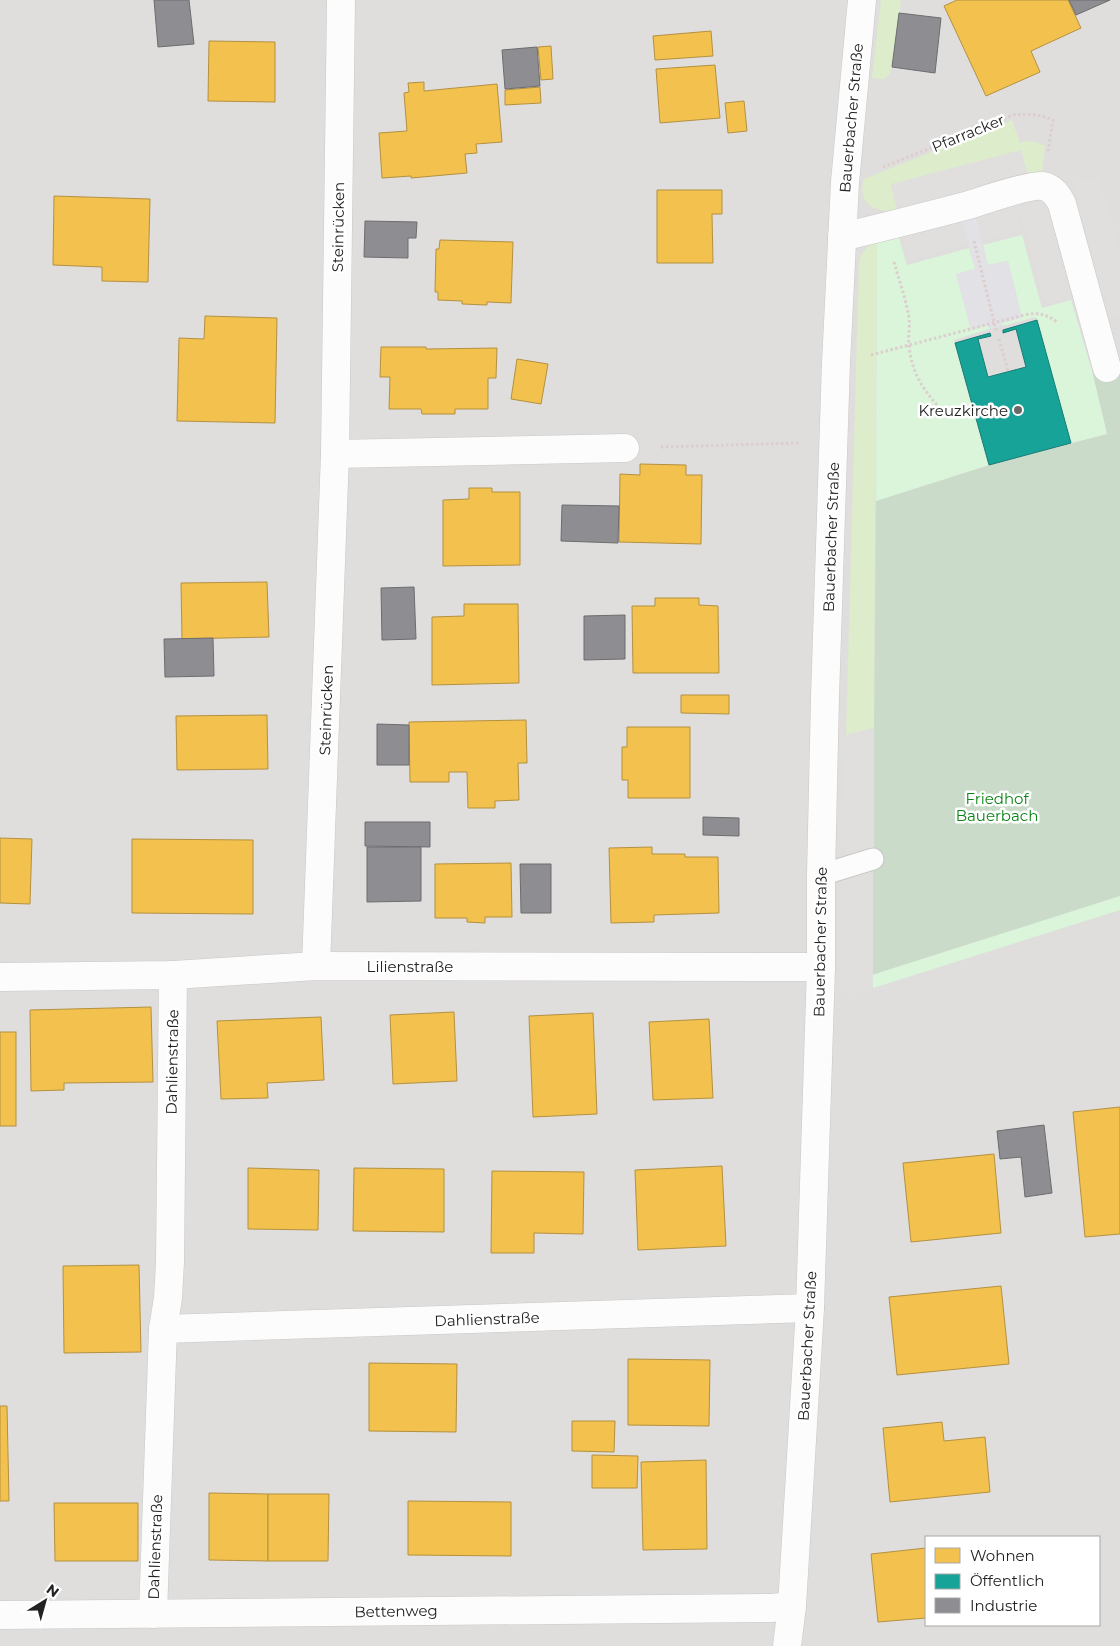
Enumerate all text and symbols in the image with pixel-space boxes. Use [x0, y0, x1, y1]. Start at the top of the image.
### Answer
street label: Bauerbacher Straße [835, 42, 867, 194]
street label: Pfarracker [929, 110, 1007, 156]
street label: Steinrücken [328, 182, 348, 272]
place label: Kreuzkirche [918, 401, 1008, 420]
marker: Kreuzkirche [1012, 404, 1024, 416]
street label: Bauerbacher Straße [819, 462, 843, 612]
street label: Steinrücken [315, 664, 337, 756]
park label: Friedhof Bauerbach [956, 789, 1038, 825]
street label: Bauerbacher Straße [809, 867, 831, 1017]
street label: Lilienstraße [367, 957, 453, 976]
street label: Dahlienstraße [162, 1009, 182, 1115]
street label: Bauerbacher Straße [794, 1270, 820, 1422]
street label: Dahlienstraße [434, 1308, 540, 1330]
street label: Dahlienstraße [144, 1494, 166, 1600]
legend [925, 1536, 1100, 1626]
text: Wohnen [970, 1546, 1035, 1565]
text: Öffentlich [970, 1571, 1044, 1590]
north arrow [20, 1576, 70, 1626]
text: N [43, 1580, 63, 1601]
text: Industrie [970, 1596, 1037, 1615]
street label: Bettenweg [354, 1601, 438, 1621]

